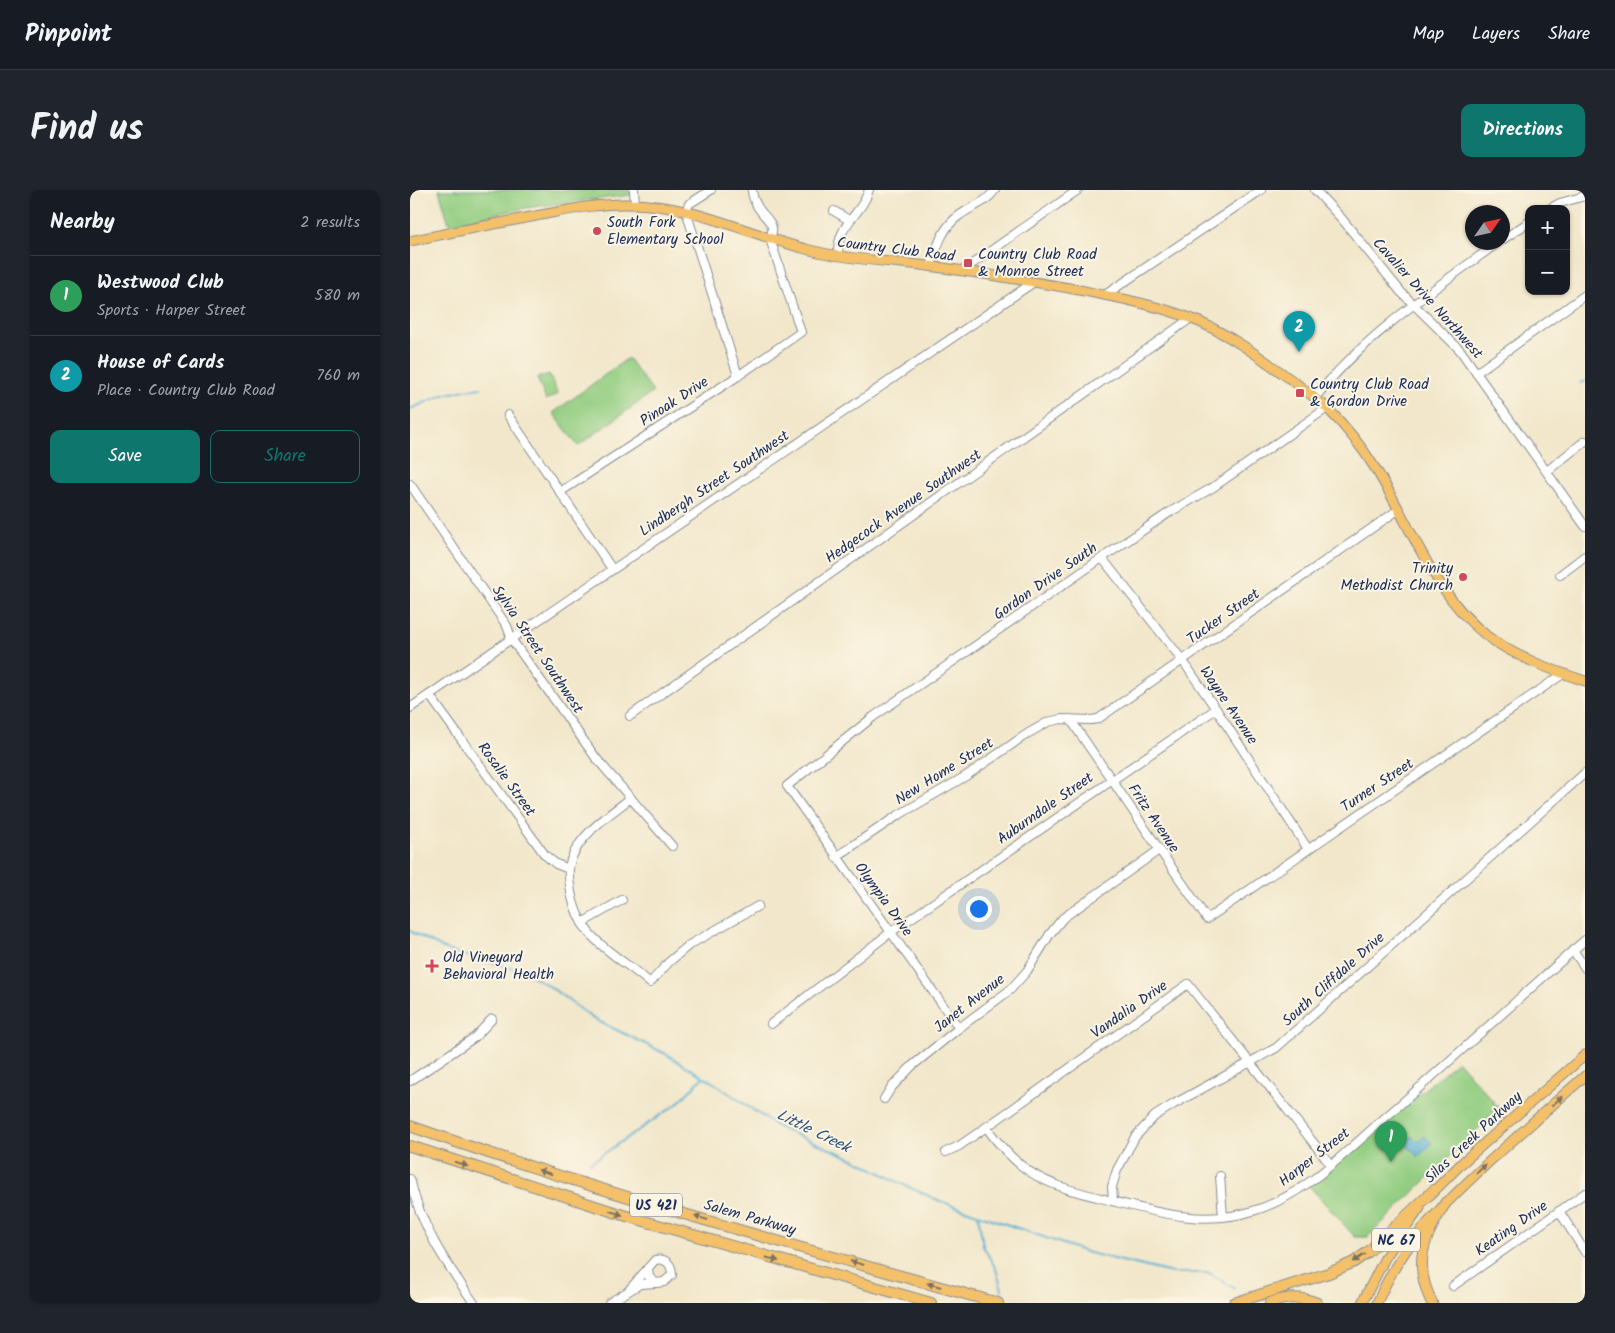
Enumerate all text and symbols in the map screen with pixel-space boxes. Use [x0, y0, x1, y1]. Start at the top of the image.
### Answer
text: Pinpoint [25, 15, 112, 54]
text: Map [1413, 20, 1444, 49]
text: Layers [1472, 20, 1520, 49]
text: Share [1548, 20, 1590, 49]
text: Find us [30, 102, 143, 158]
button: Directions [1461, 104, 1585, 157]
north arrow [1465, 205, 1510, 250]
map controls [1525, 205, 1570, 295]
button: + [1525, 205, 1570, 250]
text: Nearby [50, 206, 115, 239]
text: 2 results [300, 210, 360, 235]
place label: South Fork Elementary School [607, 211, 724, 252]
marker: South Fork Elementary School [591, 225, 603, 237]
street label: Country Club Road [836, 231, 957, 269]
street label: Cavalier Drive Northwest [1366, 233, 1489, 365]
place label: Country Club Road & Monroe Street [978, 243, 1097, 284]
button: − [1525, 250, 1570, 295]
marker: Country Club Road & Monroe Street [962, 257, 974, 269]
text: Westwood Club [97, 268, 224, 298]
text: 1 [64, 283, 68, 308]
text: 580 m [315, 283, 360, 308]
text: Sports · Harper Street [97, 298, 246, 323]
pin: 2 [1283, 311, 1315, 352]
text: House of Cards [97, 348, 224, 378]
text: 2 [61, 363, 71, 388]
text: 760 m [317, 363, 360, 388]
street label: Pinoak Drive [635, 370, 714, 433]
place label: Country Club Road & Gordon Drive [1310, 373, 1429, 414]
text: Place · Country Club Road [97, 378, 275, 403]
marker: Country Club Road & Gordon Drive [1294, 387, 1306, 399]
street label: Lindbergh Street Southwest [635, 424, 795, 543]
button: Save [50, 430, 200, 483]
button: Share [210, 430, 360, 483]
street label: Hedgecock Avenue Southwest [820, 443, 987, 570]
street label: Gordon Drive South [989, 537, 1103, 627]
place label: Trinity Methodist Church [1341, 557, 1454, 598]
marker: Trinity Methodist Church [1457, 571, 1469, 583]
street label: Sylvia Street Southwest [485, 580, 589, 719]
street label: Tucker Street [1182, 583, 1265, 651]
street label: Wayne Avenue [1193, 661, 1264, 750]
street label: New Home Street [890, 732, 999, 812]
street label: Rosalie Street [471, 737, 542, 822]
street label: Turner Street [1336, 752, 1419, 819]
street label: Auburndale Street [992, 766, 1099, 851]
street label: Fritz Avenue [1121, 779, 1185, 858]
street label: Olympia Drive [848, 857, 919, 942]
your location [966, 896, 992, 922]
street label: South Cliffdale Drive [1277, 927, 1391, 1033]
place label: Old Vineyard Behavioral Health [443, 946, 554, 987]
marker: Old Vineyard Behavioral Health [425, 959, 439, 973]
street label: Janet Avenue [929, 968, 1011, 1039]
street label: Vandalia Drive [1086, 974, 1173, 1045]
street label: Silas Creek Parkway [1419, 1085, 1529, 1190]
one-way arrow [1550, 1095, 1563, 1106]
water label: Little Creek [772, 1103, 857, 1161]
pin: 1 [1375, 1121, 1407, 1162]
street label: Harper Street [1274, 1122, 1356, 1193]
one-way arrow [454, 1160, 469, 1168]
one-way arrow [1475, 1163, 1488, 1174]
one-way arrow [537, 1167, 552, 1175]
street label: Salem Parkway [701, 1193, 799, 1243]
road number: US 421 [630, 1194, 682, 1216]
street label: Keating Drive [1470, 1195, 1553, 1263]
one-way arrow [608, 1210, 623, 1218]
one-way arrow [693, 1214, 708, 1222]
road number: NC 67 [1372, 1228, 1420, 1252]
one-way arrow [1352, 1253, 1366, 1263]
one-way arrow [764, 1255, 779, 1263]
one-way arrow [849, 1259, 864, 1267]
one-way arrow [926, 1281, 941, 1289]

